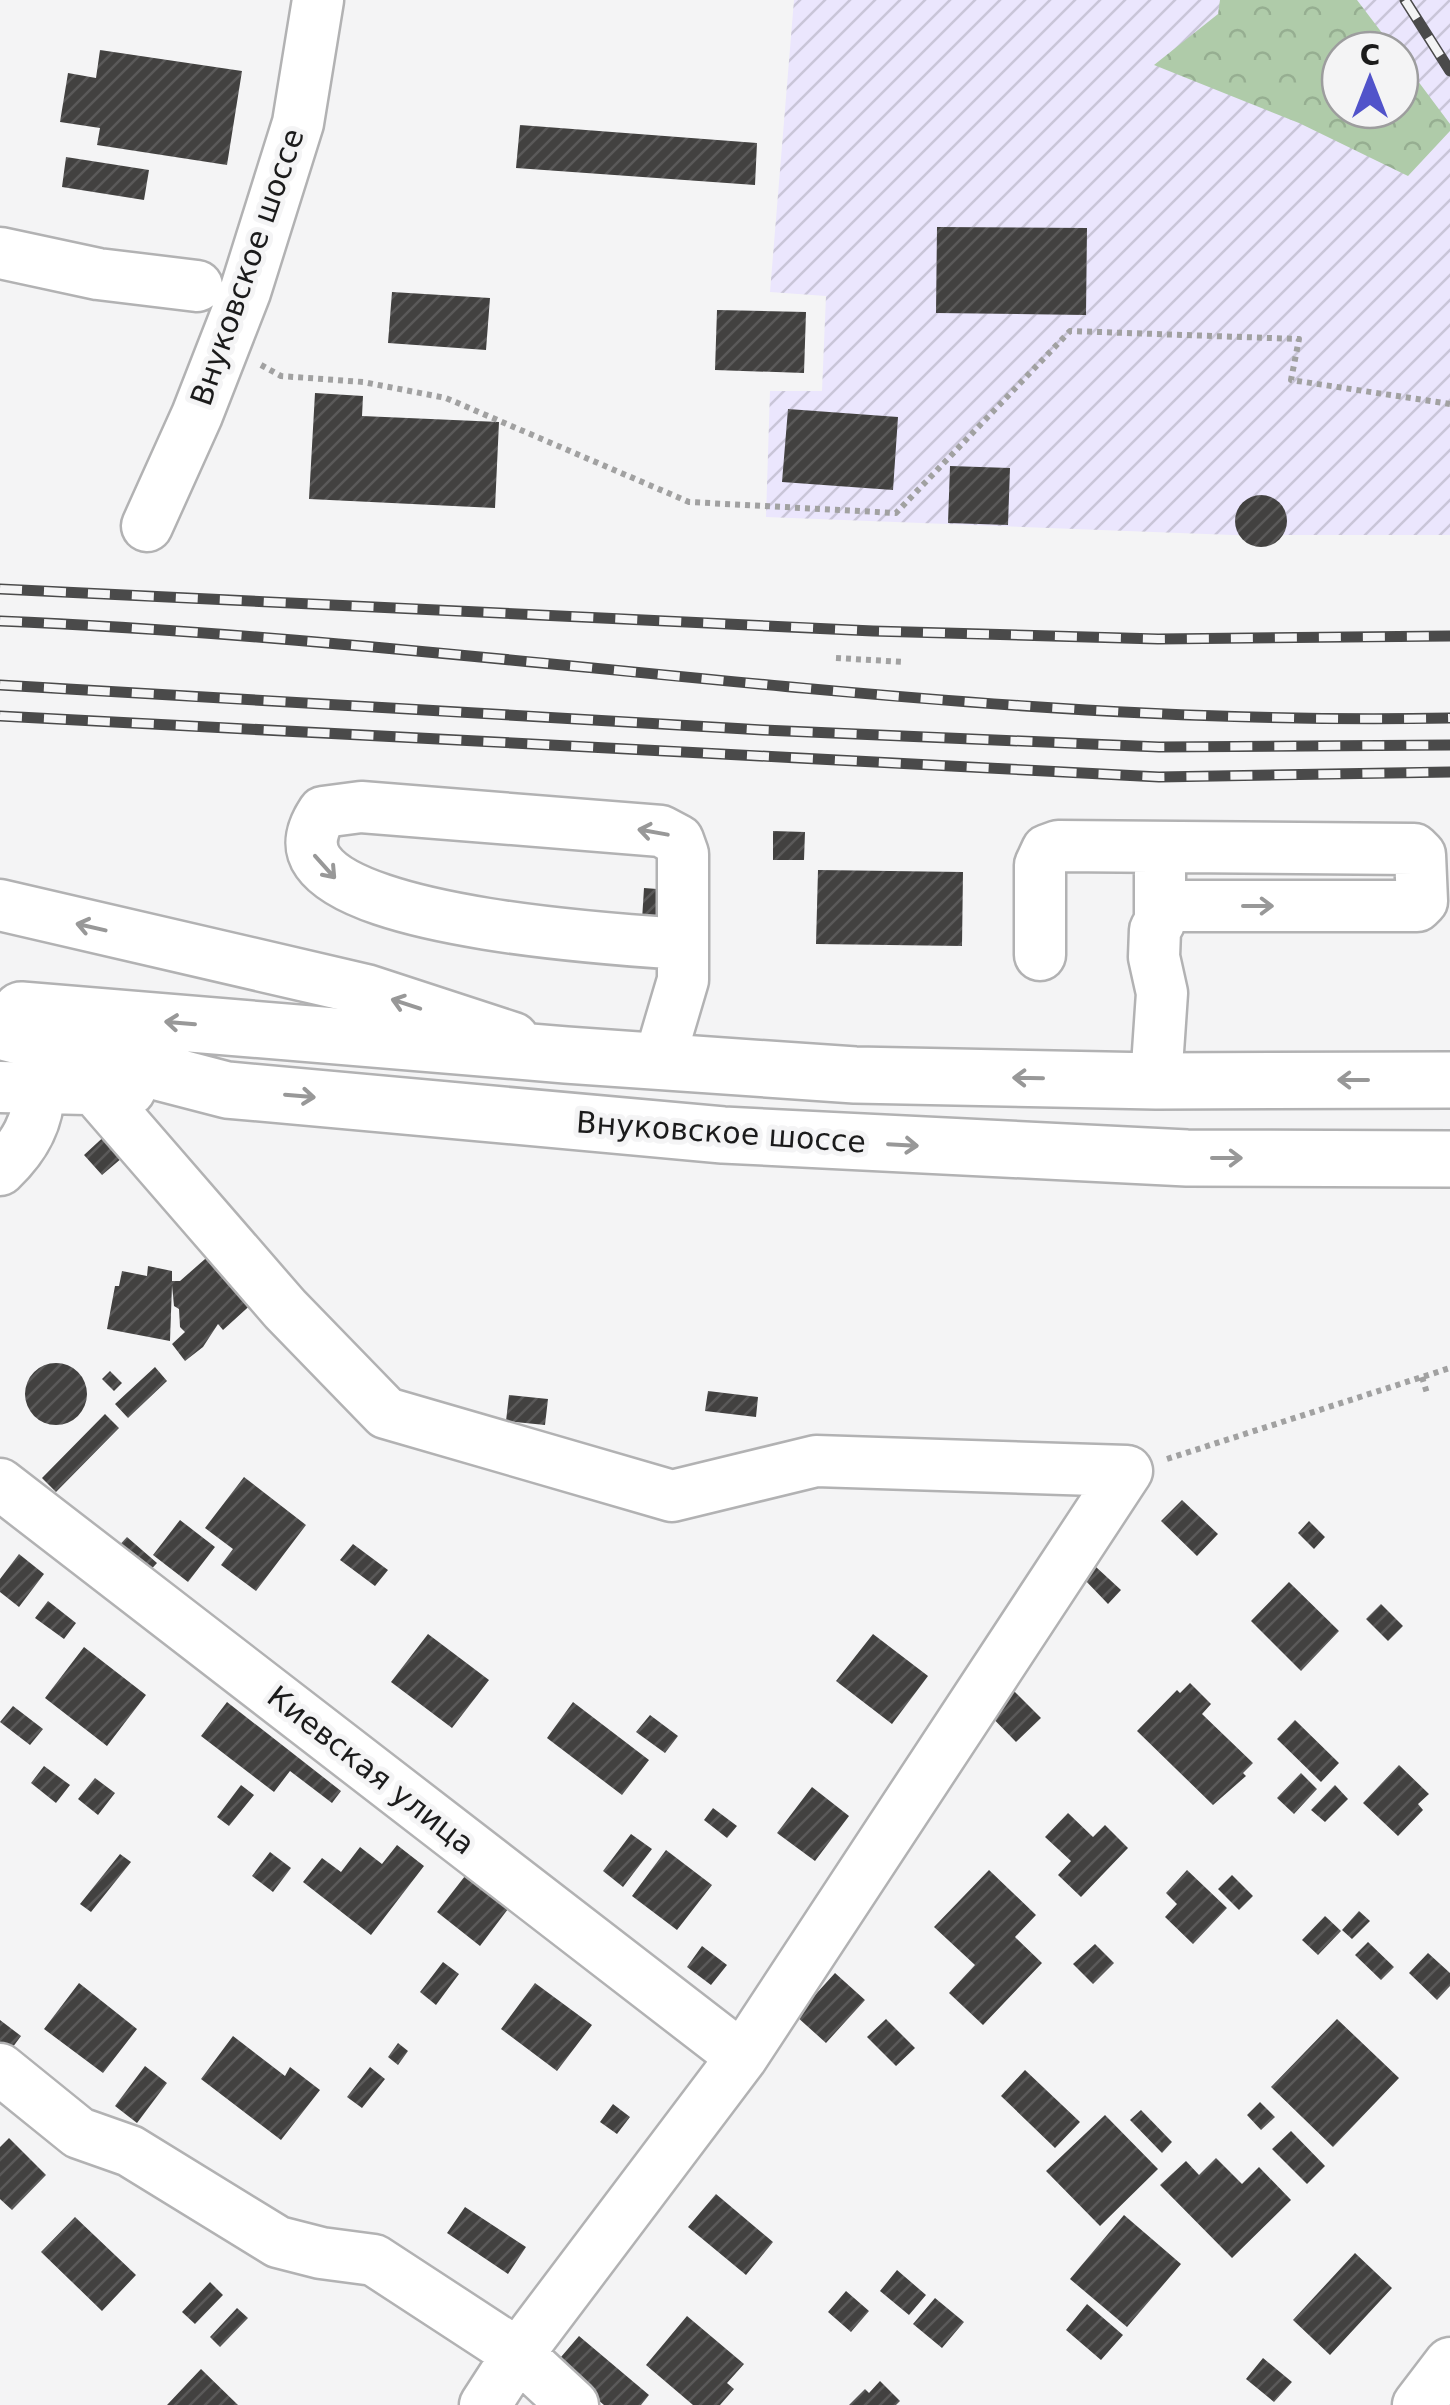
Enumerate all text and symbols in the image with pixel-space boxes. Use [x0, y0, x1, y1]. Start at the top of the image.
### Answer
north arrow [1320, 30, 1420, 130]
text: С [1360, 39, 1380, 72]
street label: Внуковское шоссе [183, 124, 311, 410]
one-way arrow [637, 822, 670, 841]
one-way arrow [314, 854, 337, 879]
one-way arrow [1240, 896, 1273, 916]
one-way arrow [76, 917, 108, 935]
one-way arrow [391, 993, 423, 1011]
one-way arrow [164, 1013, 196, 1032]
one-way arrow [1012, 1069, 1044, 1088]
one-way arrow [1337, 1070, 1370, 1090]
one-way arrow [283, 1087, 315, 1106]
street label: Внуковское шоссе [575, 1104, 867, 1160]
one-way arrow [886, 1136, 918, 1155]
one-way arrow [1210, 1148, 1243, 1168]
street label: Киевская улица [261, 1678, 481, 1862]

